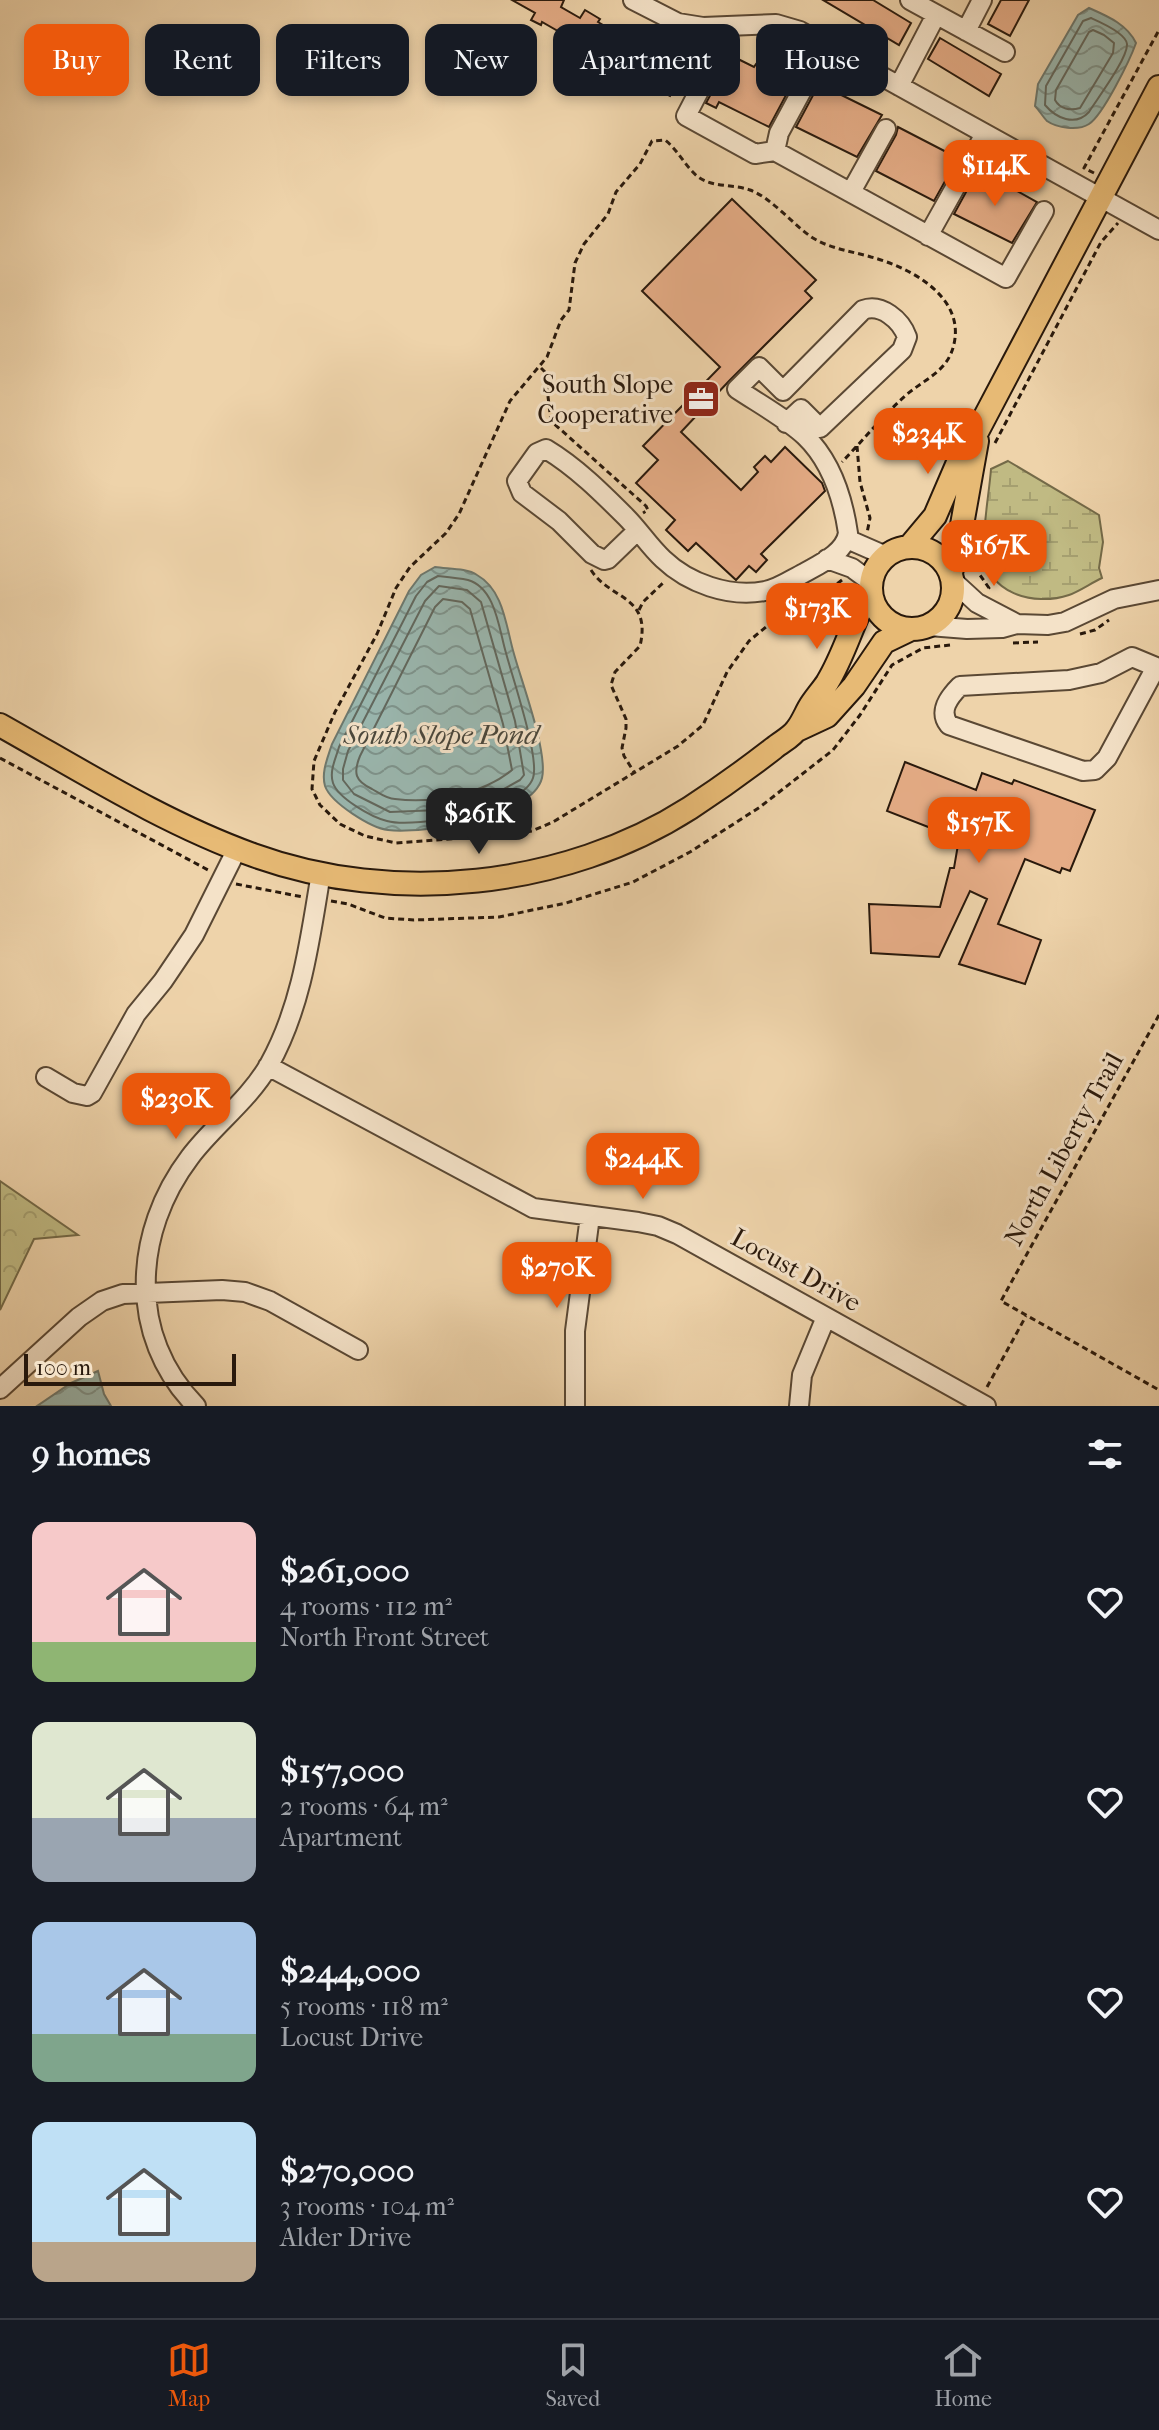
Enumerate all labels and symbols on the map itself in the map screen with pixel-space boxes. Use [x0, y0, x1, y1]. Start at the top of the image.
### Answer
pin: $114K [939, 140, 1051, 208]
place label: South Slope Cooperative [537, 369, 673, 430]
office icon: South Slope Cooperative [680, 378, 722, 420]
pin: $234K [872, 408, 984, 476]
pin: $167K [938, 520, 1050, 588]
pin: $173K [761, 583, 873, 651]
water label: South Slope Pond [343, 718, 542, 751]
pin: $261K [423, 788, 535, 856]
pin: $157K [923, 797, 1035, 865]
street label: North Liberty Trail [998, 1047, 1130, 1251]
pin: $230K [120, 1073, 232, 1141]
pin: $244K [587, 1133, 699, 1201]
street label: Locust Drive [726, 1222, 866, 1318]
pin: $270K [501, 1242, 613, 1310]
scale bar [24, 1350, 236, 1386]

